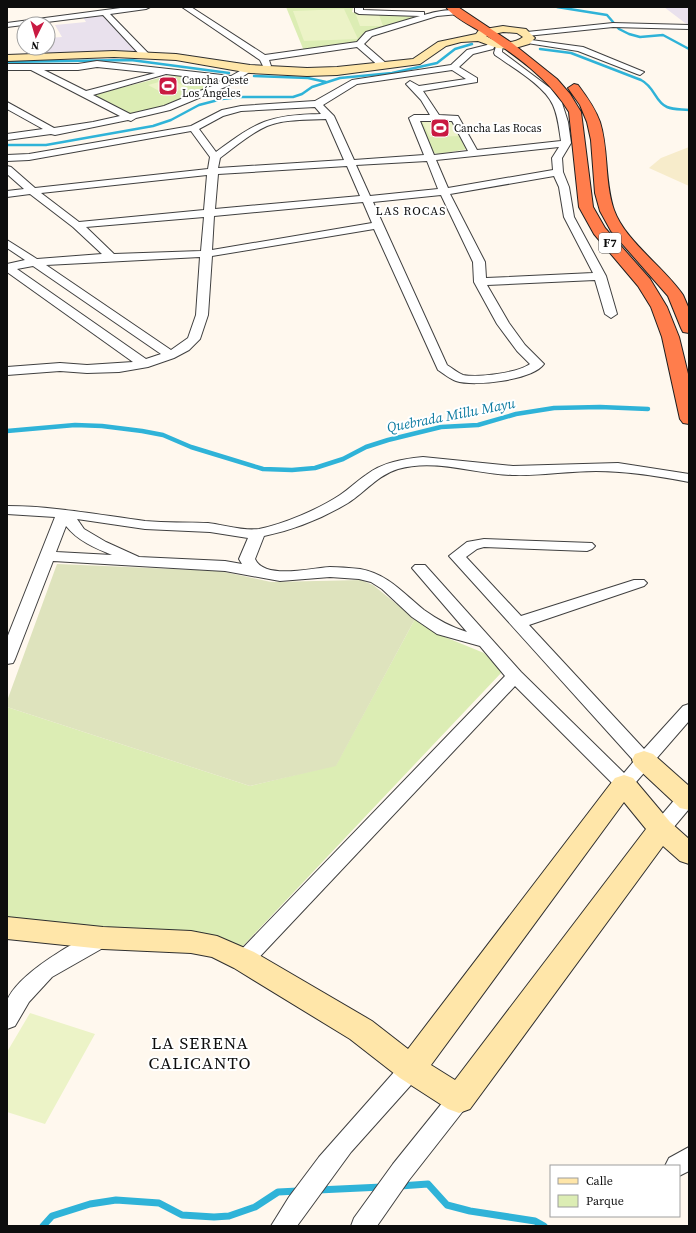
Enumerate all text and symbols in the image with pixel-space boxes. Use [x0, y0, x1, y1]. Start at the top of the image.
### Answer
north arrow [16, 16, 56, 56]
text: N [31, 38, 40, 53]
place label: Cancha Oeste Los Ángeles [182, 73, 249, 101]
sports icon: Cancha Oeste Los Ángeles [157, 75, 179, 97]
sports icon: Cancha Las Rocas [429, 117, 451, 139]
place label: Cancha Las Rocas [454, 121, 542, 136]
district label: LAS ROCAS [376, 203, 446, 219]
road number: F7 [599, 233, 621, 253]
water label: Quebrada Millu Mayu [385, 393, 517, 437]
district label: LA SERENA CALICANTO [148, 1031, 252, 1075]
legend [550, 1165, 680, 1217]
text: Calle [586, 1173, 613, 1189]
text: Parque [586, 1193, 624, 1209]

